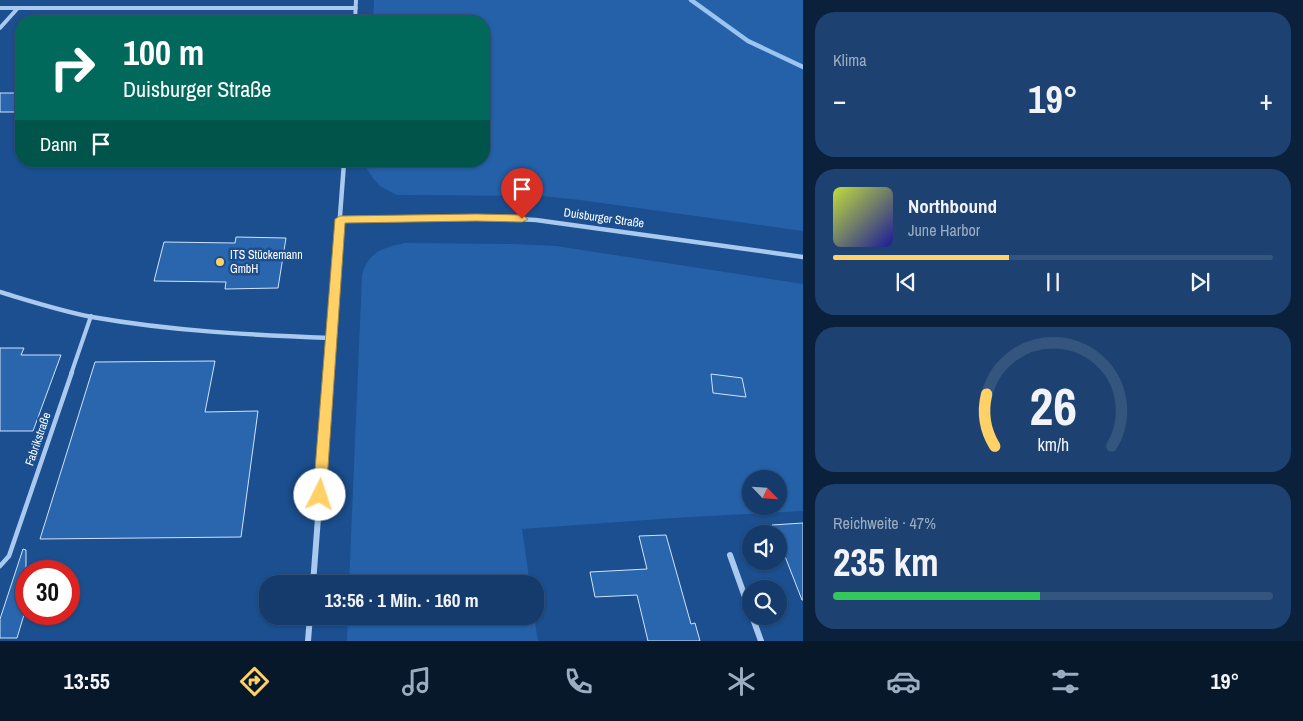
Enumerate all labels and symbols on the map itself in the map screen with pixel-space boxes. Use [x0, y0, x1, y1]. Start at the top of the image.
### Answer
pin [501, 168, 543, 219]
street label: Duisburger Straße [563, 204, 645, 232]
place label: ITS Stückemann GmbH [230, 247, 303, 277]
marker: ITS Stückemann GmbH [214, 256, 226, 268]
street label: Fabrikstraße [21, 410, 55, 468]
position arrow [293, 468, 345, 520]
north arrow [742, 470, 788, 515]
speed limit sign: 30 [15, 560, 80, 625]

